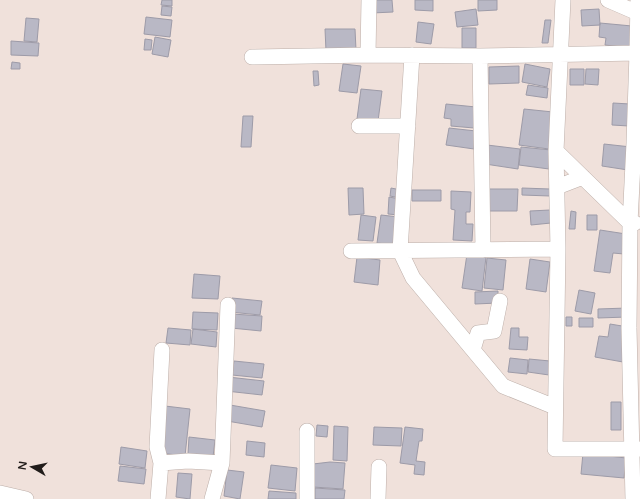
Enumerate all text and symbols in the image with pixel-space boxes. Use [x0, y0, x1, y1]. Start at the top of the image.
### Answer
north arrow [12, 447, 52, 487]
text: N [16, 460, 30, 471]

